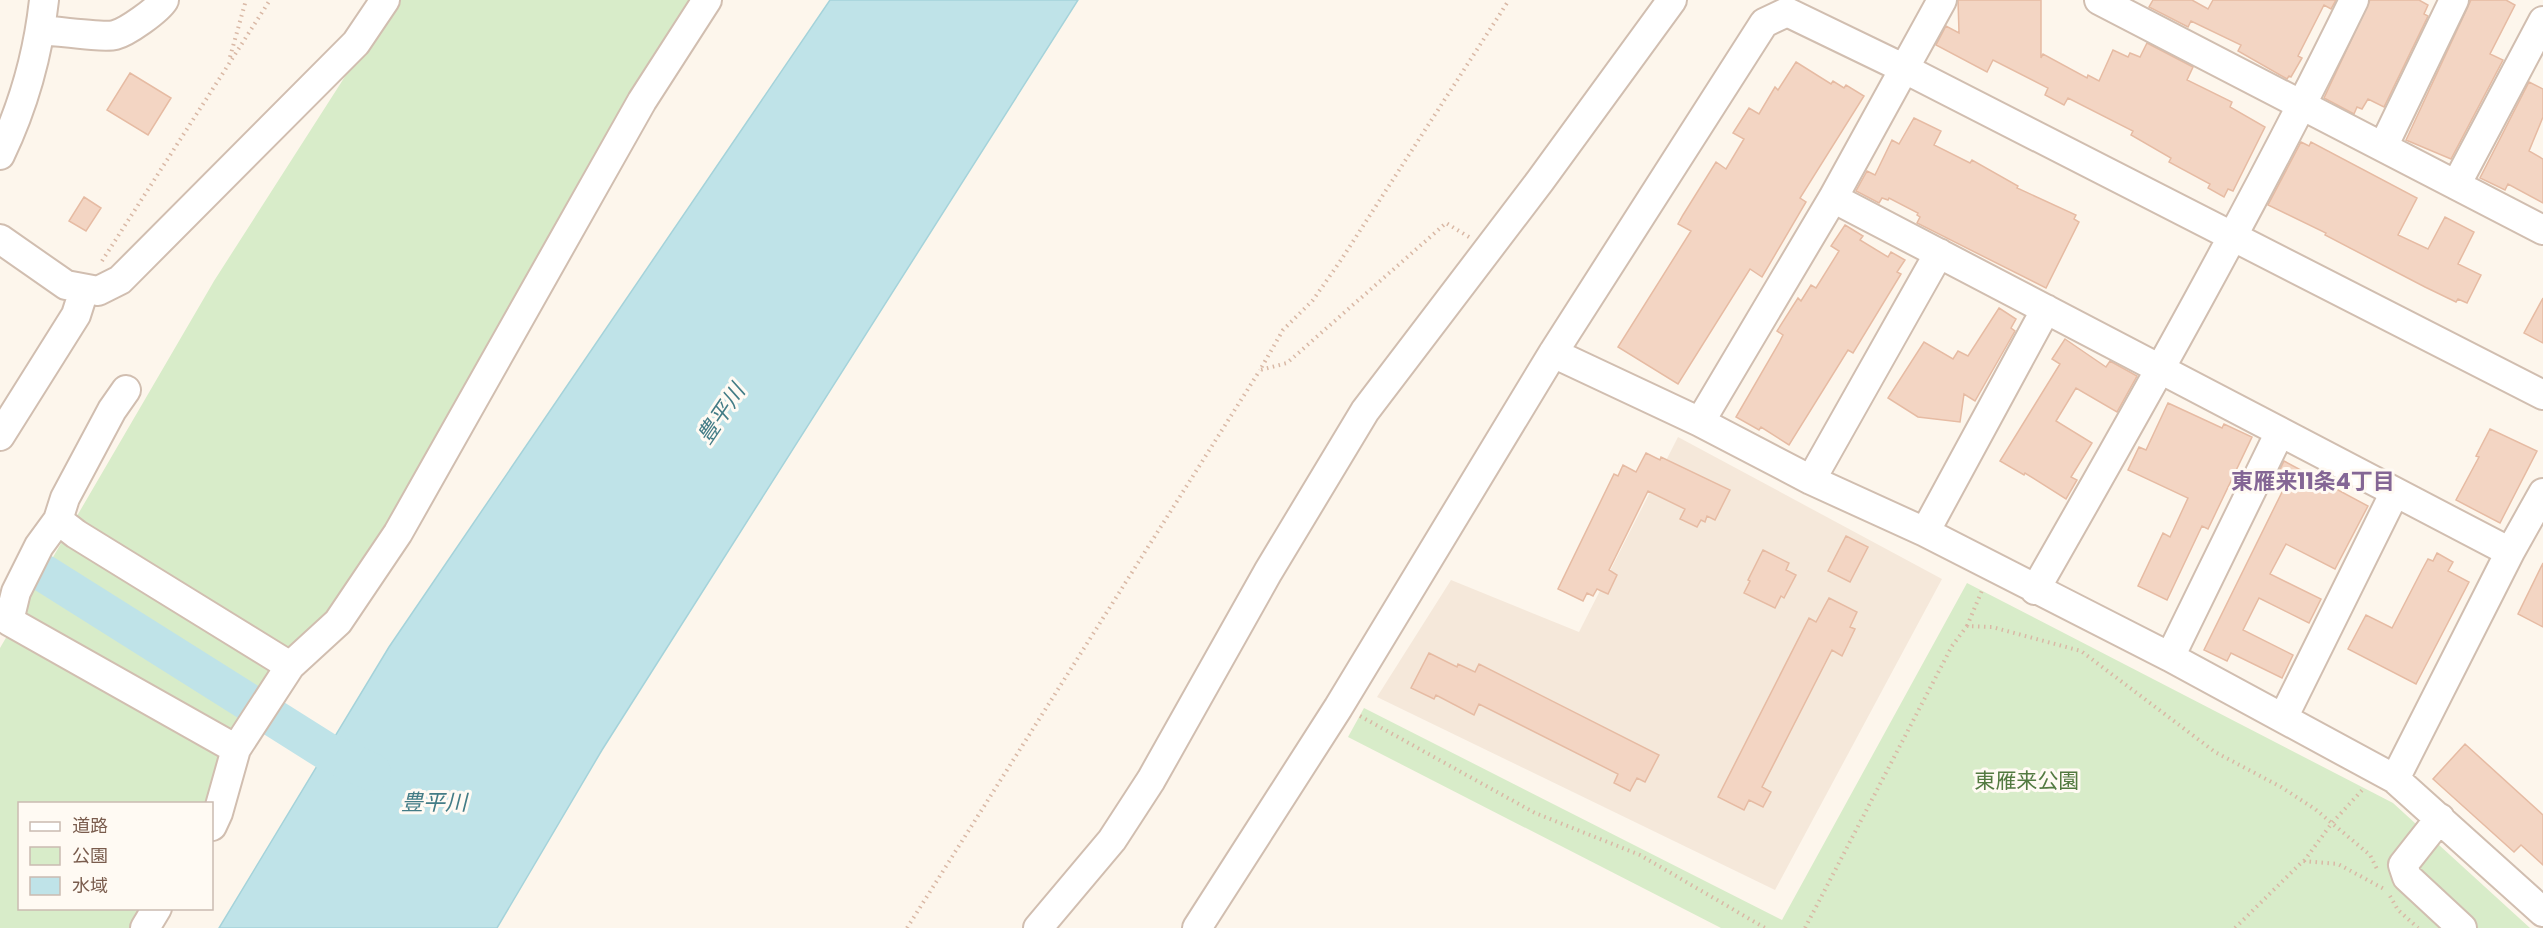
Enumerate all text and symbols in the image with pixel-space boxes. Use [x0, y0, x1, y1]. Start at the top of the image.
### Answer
water label: 豊平川 [690, 376, 753, 450]
district label: 東雁来11条4丁目 [2231, 466, 2395, 497]
park label: 東雁来公園 [1975, 766, 2080, 795]
water label: 豊平川 [401, 787, 469, 818]
legend [18, 802, 213, 910]
text: 道路 [72, 813, 108, 838]
text: 公園 [72, 843, 108, 868]
text: 水域 [72, 873, 108, 898]

